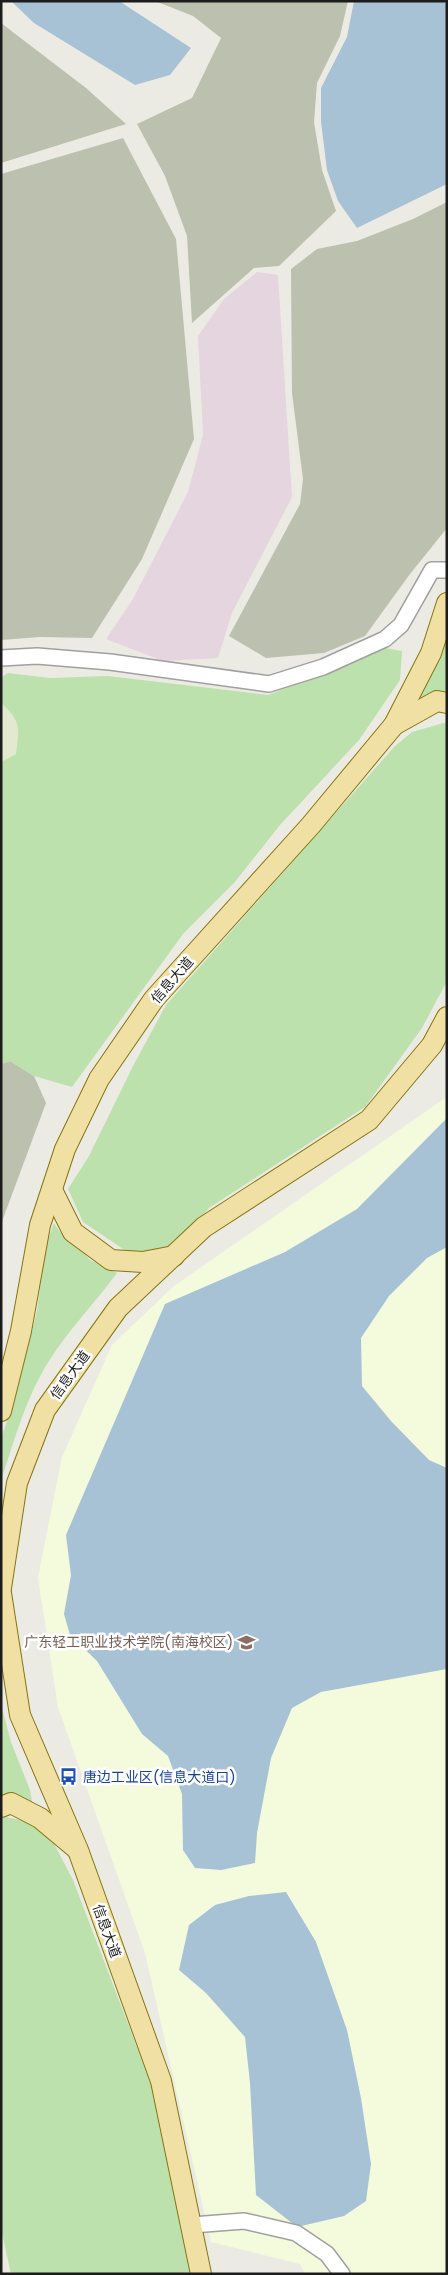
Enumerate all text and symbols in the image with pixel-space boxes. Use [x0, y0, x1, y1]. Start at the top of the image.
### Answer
street label: 信息大道 [146, 952, 198, 1008]
street label: 信息大道 [45, 1346, 95, 1404]
place label: 广东轻工职业技术学院(南海校区) [24, 1632, 233, 1652]
school or university icon: 广东轻工职业技术学院(南海校区) [237, 1632, 257, 1652]
bus stop icon: 唐边工业区(信息大道口) [59, 1767, 79, 1787]
place label: 唐边工业区(信息大道口) [83, 1767, 236, 1787]
street label: 信息大道 [88, 1901, 126, 1961]

